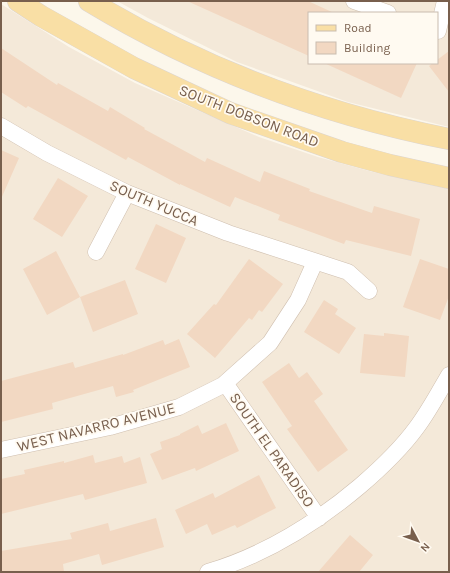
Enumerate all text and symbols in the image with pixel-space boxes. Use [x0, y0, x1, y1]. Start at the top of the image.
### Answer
legend [308, 12, 438, 64]
text: Road [344, 21, 372, 35]
text: Building [344, 41, 391, 55]
street label: SOUTH DOBSON ROAD [176, 81, 322, 151]
street label: SOUTH YUCCA [107, 176, 201, 230]
street label: SOUTH EL PARADISO [226, 389, 318, 511]
street label: WEST NAVARRO AVENUE [15, 399, 177, 455]
north arrow [398, 521, 438, 561]
text: N [418, 540, 433, 554]

